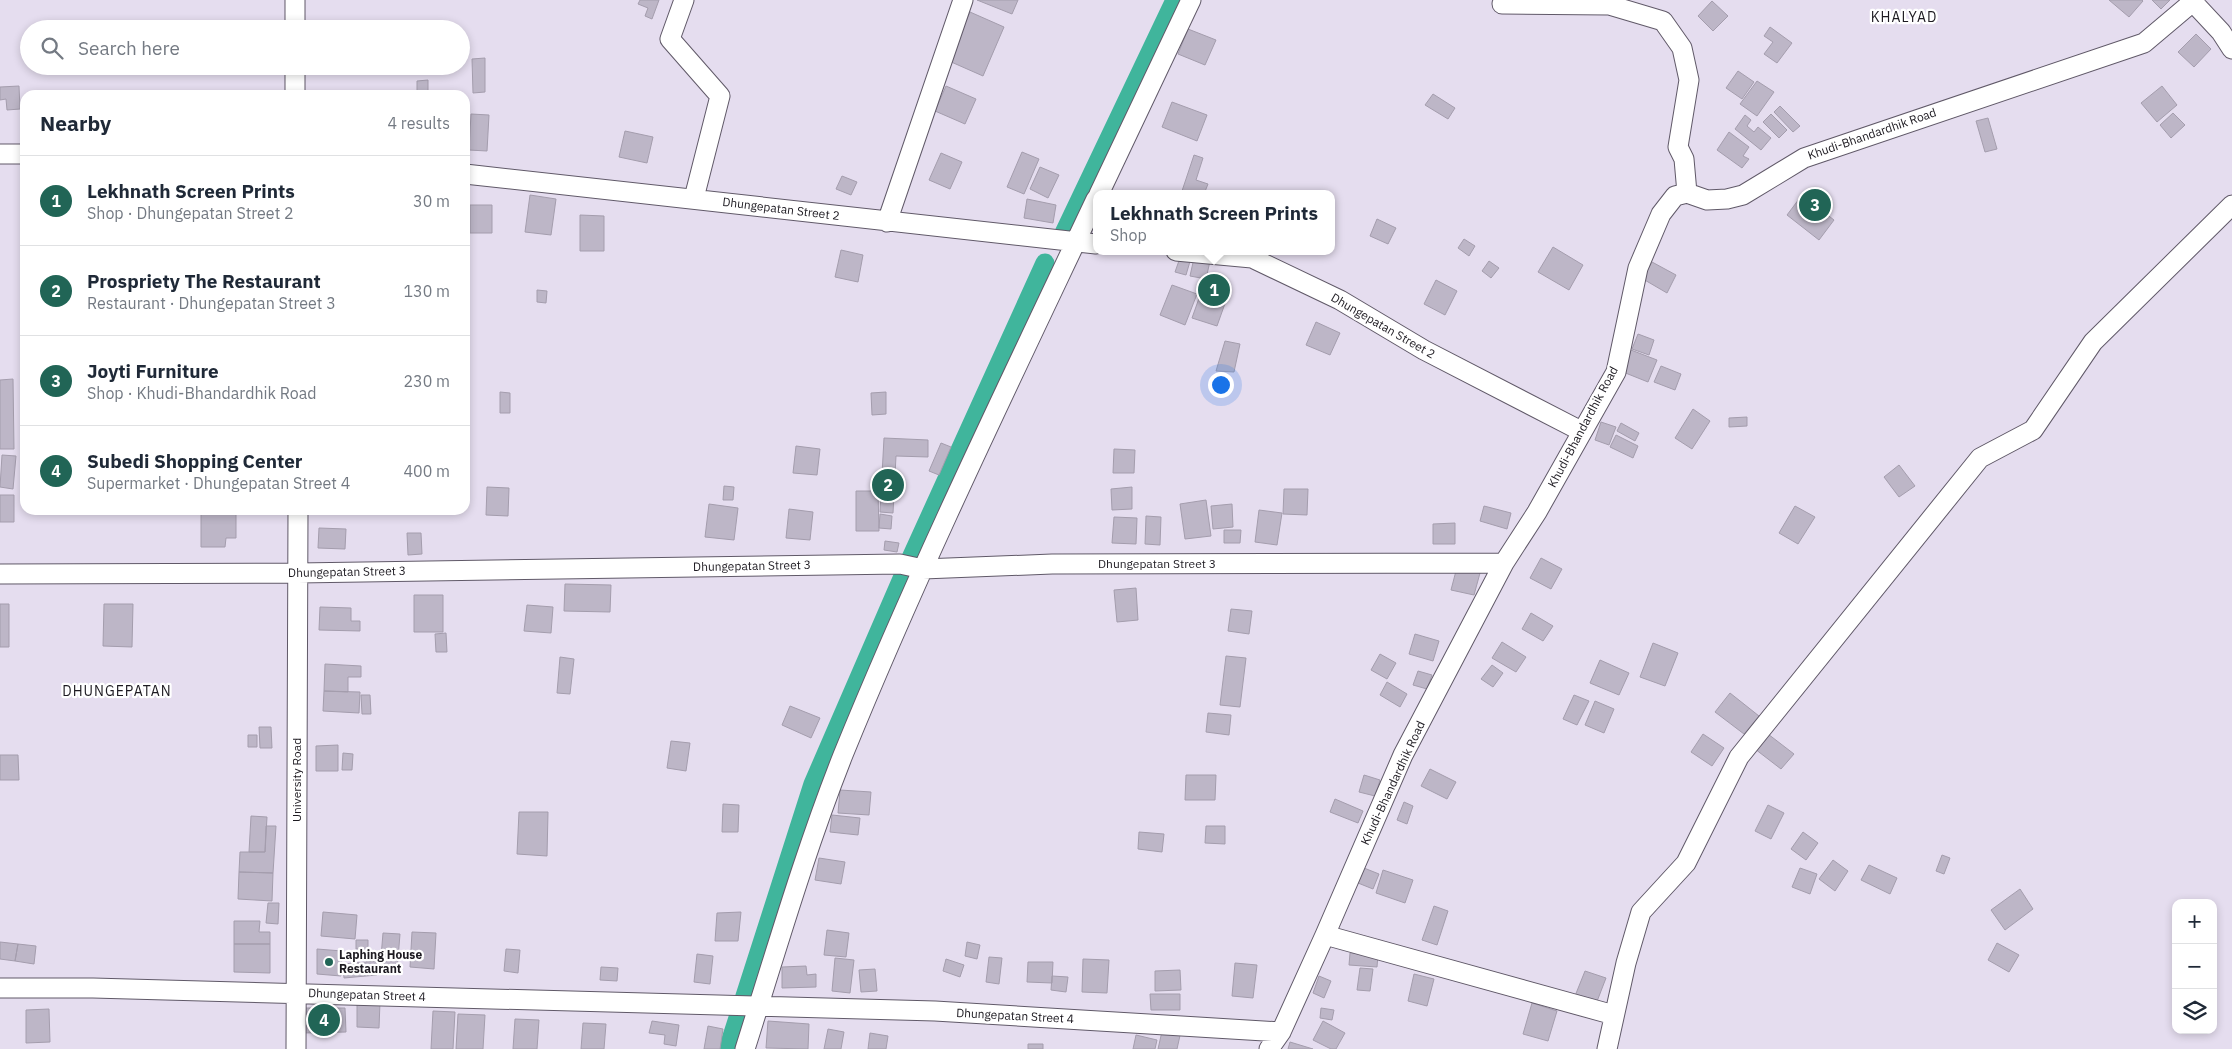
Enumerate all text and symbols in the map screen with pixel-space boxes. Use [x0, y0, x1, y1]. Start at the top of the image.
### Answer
district label: KHALYAD [1871, 8, 1937, 26]
search box [20, 20, 470, 75]
icon: search [38, 34, 66, 62]
text: Search here [78, 36, 180, 60]
street label: Khudi-Bhandardhik Road [1806, 104, 1938, 163]
text: Nearby [40, 109, 111, 137]
text: 4 results [387, 113, 450, 133]
text: Lekhnath Screen Prints [87, 179, 295, 203]
pin: 3 [1799, 186, 1831, 224]
popup [1093, 190, 1335, 255]
text: 1 [51, 191, 61, 211]
text: 30 m [413, 191, 450, 211]
street label: Dhungepatan Street 2 [722, 194, 841, 223]
text: Lekhnath Screen Prints [1110, 201, 1318, 225]
text: Shop · Dhungepatan Street 2 [87, 203, 294, 223]
text: Shop [1110, 225, 1147, 245]
text: Prospriety The Restaurant [87, 269, 321, 293]
pin: 1 [1198, 271, 1230, 309]
text: 2 [51, 281, 61, 301]
text: 130 m [403, 281, 450, 301]
street label: Dhungepatan Street 2 [1328, 290, 1438, 362]
text: Restaurant · Dhungepatan Street 3 [87, 293, 336, 313]
text: Joyti Furniture [87, 359, 219, 383]
street label: Khudi-Bhandardhik Road [1544, 364, 1621, 490]
text: 3 [51, 371, 61, 391]
text: 230 m [403, 371, 450, 391]
your location [1208, 372, 1234, 398]
text: Shop · Khudi-Bhandardhik Road [87, 383, 317, 403]
text: Subedi Shopping Center [87, 449, 303, 473]
text: 4 [51, 461, 61, 481]
text: 400 m [403, 461, 450, 481]
pin: 2 [872, 466, 904, 504]
text: Supermarket · Dhungepatan Street 4 [87, 473, 350, 493]
street label: Dhungepatan Street 3 [1098, 556, 1216, 571]
street label: Dhungepatan Street 3 [693, 557, 811, 574]
street label: Dhungepatan Street 3 [288, 563, 406, 580]
district label: DHUNGEPATAN [62, 682, 172, 700]
street label: Khudi-Bhandardhik Road [1357, 718, 1428, 847]
street label: University Road [289, 738, 304, 822]
map controls [2172, 899, 2217, 1034]
button: + [2172, 899, 2217, 944]
button: − [2172, 944, 2217, 989]
place label: Laphing House Restaurant [339, 947, 422, 976]
marker: Laphing House Restaurant [323, 956, 335, 968]
street label: Dhungepatan Street 4 [308, 985, 426, 1004]
button: layers [2172, 989, 2217, 1034]
pin: 4 [308, 1001, 340, 1039]
street label: Dhungepatan Street 4 [956, 1005, 1074, 1026]

